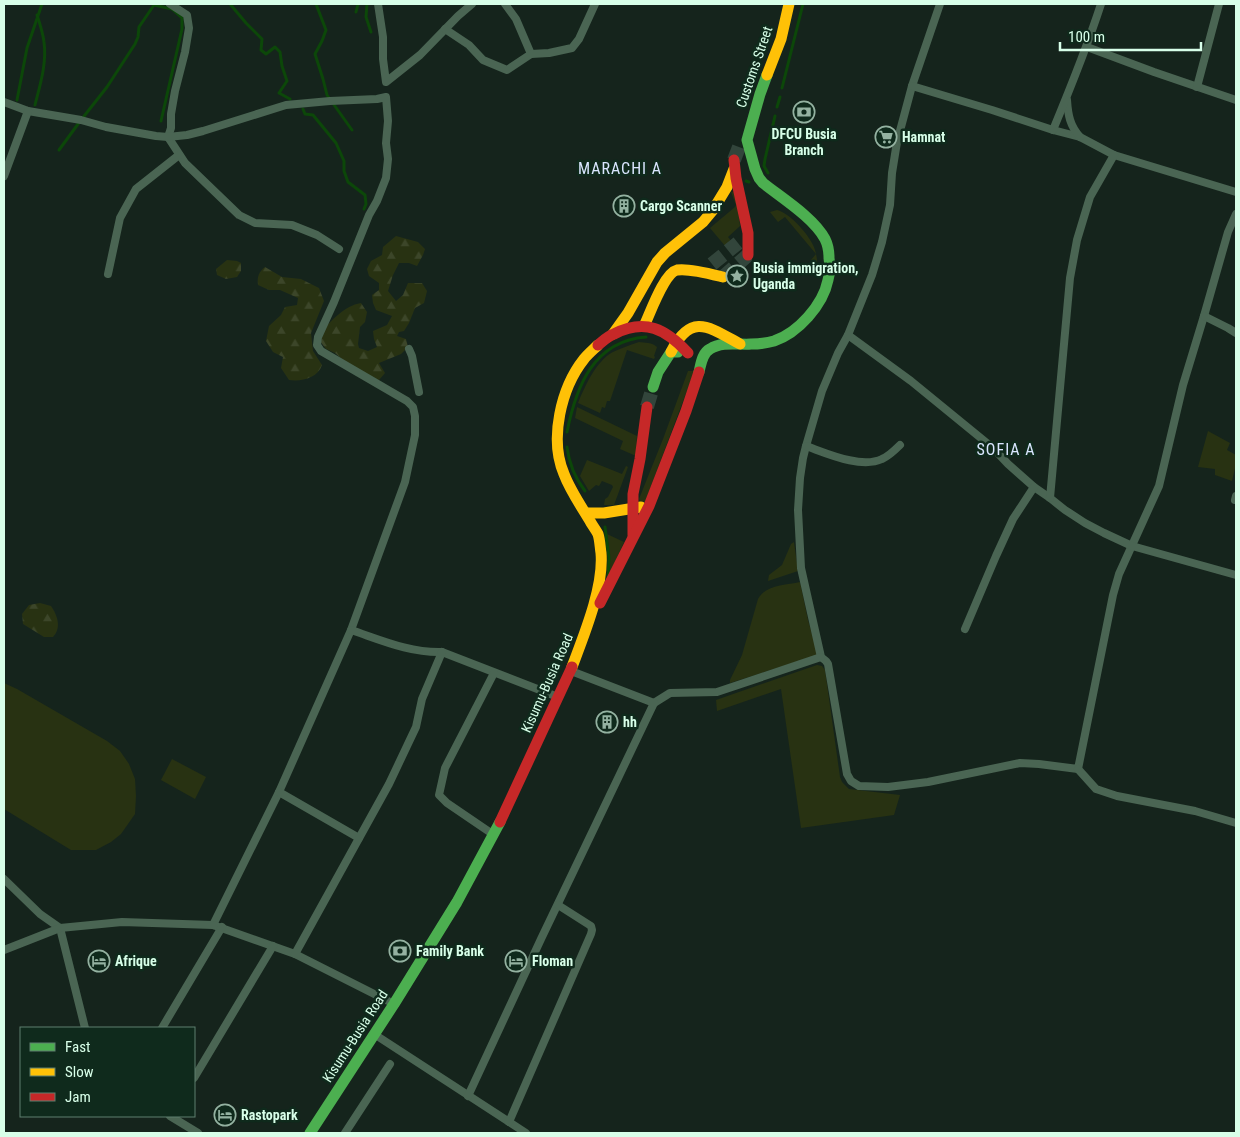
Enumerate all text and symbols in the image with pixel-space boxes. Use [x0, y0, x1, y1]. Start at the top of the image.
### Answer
scale bar [1060, 20, 1201, 52]
street label: Customs Street [733, 24, 775, 110]
text: 100 m [1068, 28, 1105, 46]
bank icon: DFCU Busia Branch [792, 100, 816, 124]
supermarket icon: Hamnat [874, 125, 898, 149]
place label: DFCU Busia Branch [772, 126, 837, 158]
place label: Hamnat [902, 129, 945, 145]
district label: MARACHI A [578, 159, 662, 178]
building icon: Cargo Scanner [612, 194, 636, 218]
place label: Cargo Scanner [640, 198, 722, 214]
place label: Busia immigration, Uganda [753, 260, 858, 292]
place icon: Busia immigration, Uganda [725, 264, 749, 288]
district label: SOFIA A [977, 440, 1035, 459]
street label: Kisumu-Busia Road [518, 631, 576, 735]
building icon: hh [595, 710, 619, 734]
place label: hh [623, 714, 637, 730]
bank icon: Family Bank [388, 939, 412, 963]
place label: Family Bank [416, 943, 484, 959]
hotel icon: Afrique [87, 949, 111, 973]
hotel icon: Floman [504, 949, 528, 973]
place label: Afrique [115, 953, 157, 969]
place label: Floman [532, 953, 573, 969]
street label: Kisumu-Busia Road [319, 987, 391, 1085]
legend [20, 1027, 195, 1117]
text: Fast [65, 1038, 90, 1056]
text: Slow [65, 1063, 94, 1081]
text: Jam [65, 1088, 91, 1106]
hotel icon: Rastopark [213, 1103, 237, 1127]
place label: Rastopark [241, 1107, 298, 1123]

